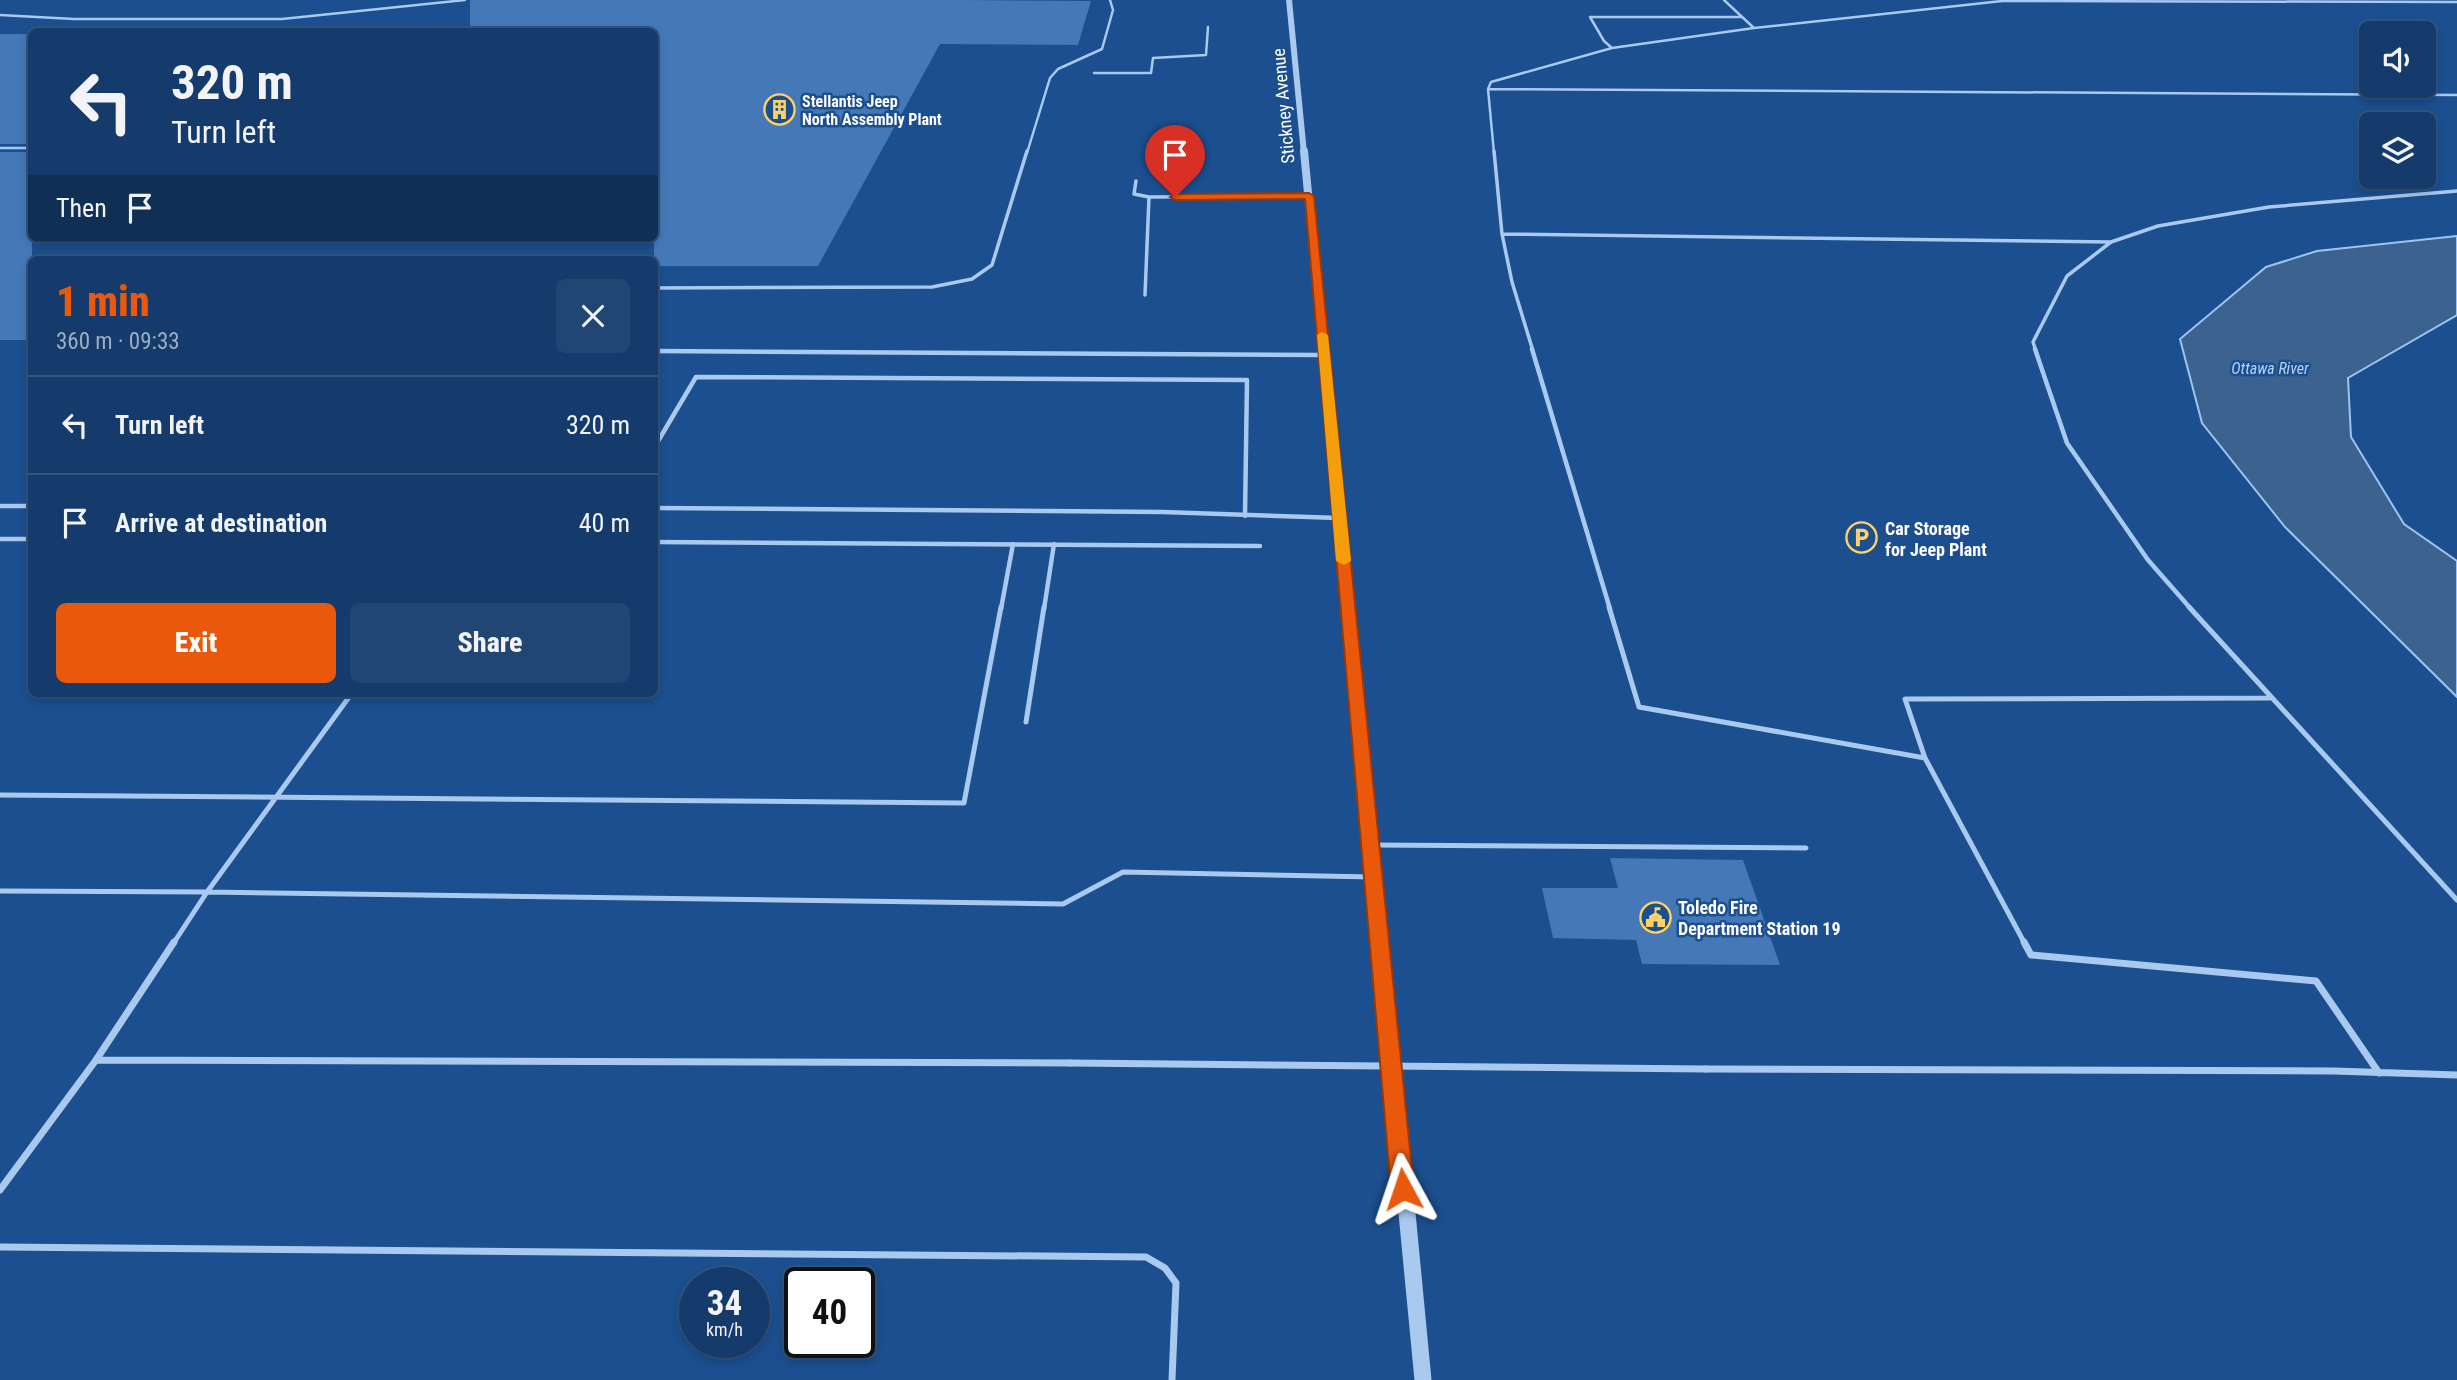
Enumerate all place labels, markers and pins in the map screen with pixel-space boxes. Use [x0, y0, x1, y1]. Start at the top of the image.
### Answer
place label: Stellantis Jeep North Assembly Plant [802, 92, 942, 129]
building icon: Stellantis Jeep North Assembly Plant [762, 93, 796, 127]
pin [1145, 125, 1205, 197]
place label: Car Storage for Jeep Plant [1885, 518, 1987, 560]
parking icon: Car Storage for Jeep Plant [1845, 521, 1879, 555]
place label: Toledo Fire Department Station 19 [1678, 897, 1841, 939]
public building icon: Toledo Fire Department Station 19 [1638, 900, 1672, 934]

